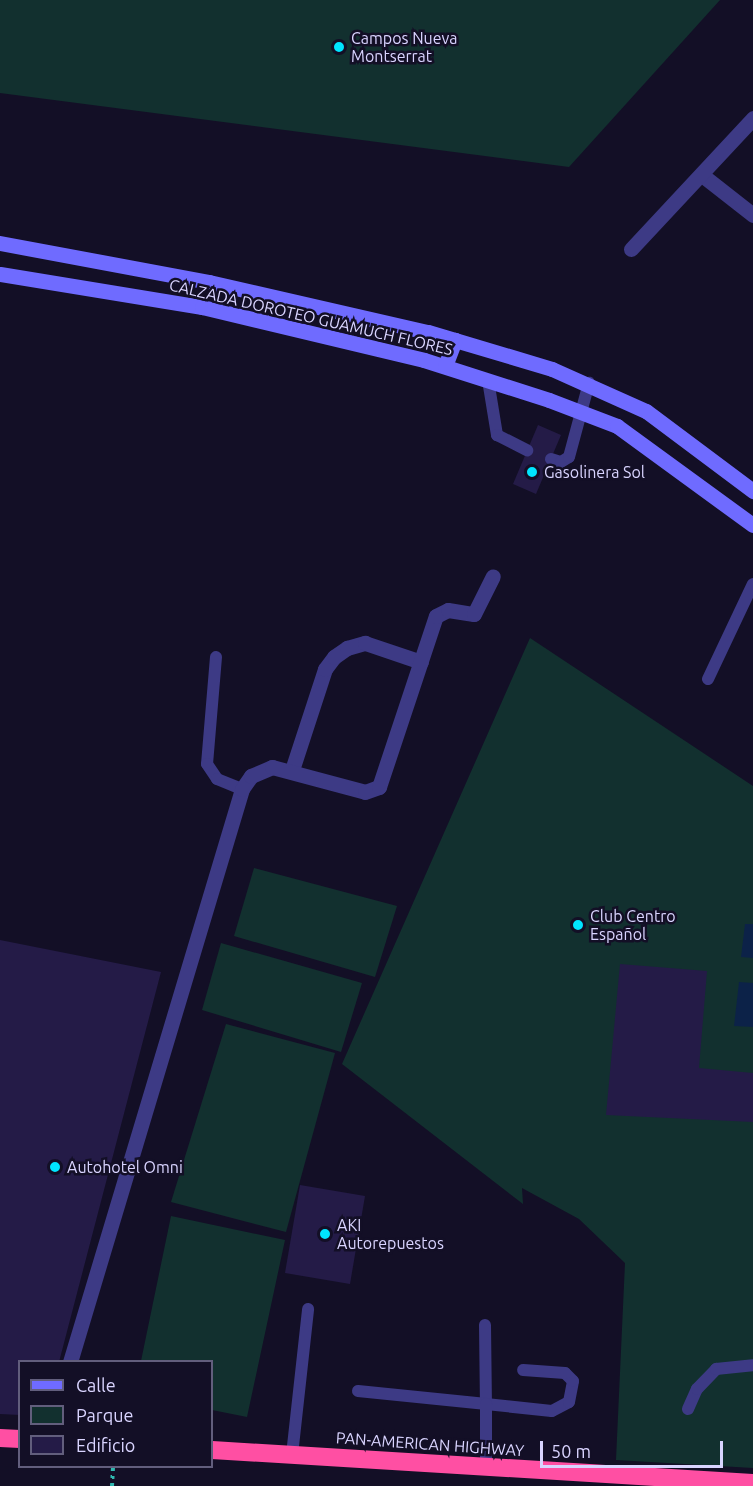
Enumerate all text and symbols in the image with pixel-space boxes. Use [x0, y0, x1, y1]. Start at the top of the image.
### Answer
place label: Campos Nueva Montserrat [351, 28, 458, 66]
marker: Campos Nueva Montserrat [332, 40, 346, 54]
street label: CALZADA DOROTEO GUAMUCH FLORES [167, 275, 455, 359]
place label: Gasolinera Sol [544, 462, 645, 482]
marker: Gasolinera Sol [525, 465, 539, 479]
place label: Club Centro Español [590, 906, 676, 944]
marker: Club Centro Español [571, 918, 585, 932]
place label: Autohotel Omni [67, 1157, 183, 1177]
marker: Autohotel Omni [48, 1160, 62, 1174]
place label: AKI Autorepuestos [337, 1215, 444, 1253]
marker: AKI Autorepuestos [318, 1227, 332, 1241]
legend [18, 1360, 213, 1468]
text: Calle [76, 1375, 116, 1395]
text: Parque [76, 1405, 133, 1425]
street label: PAN-AMERICAN HIGHWAY [335, 1428, 525, 1460]
scale bar [543, 1429, 726, 1467]
text: Edificio [76, 1435, 135, 1455]
text: 50 m [551, 1441, 591, 1461]

